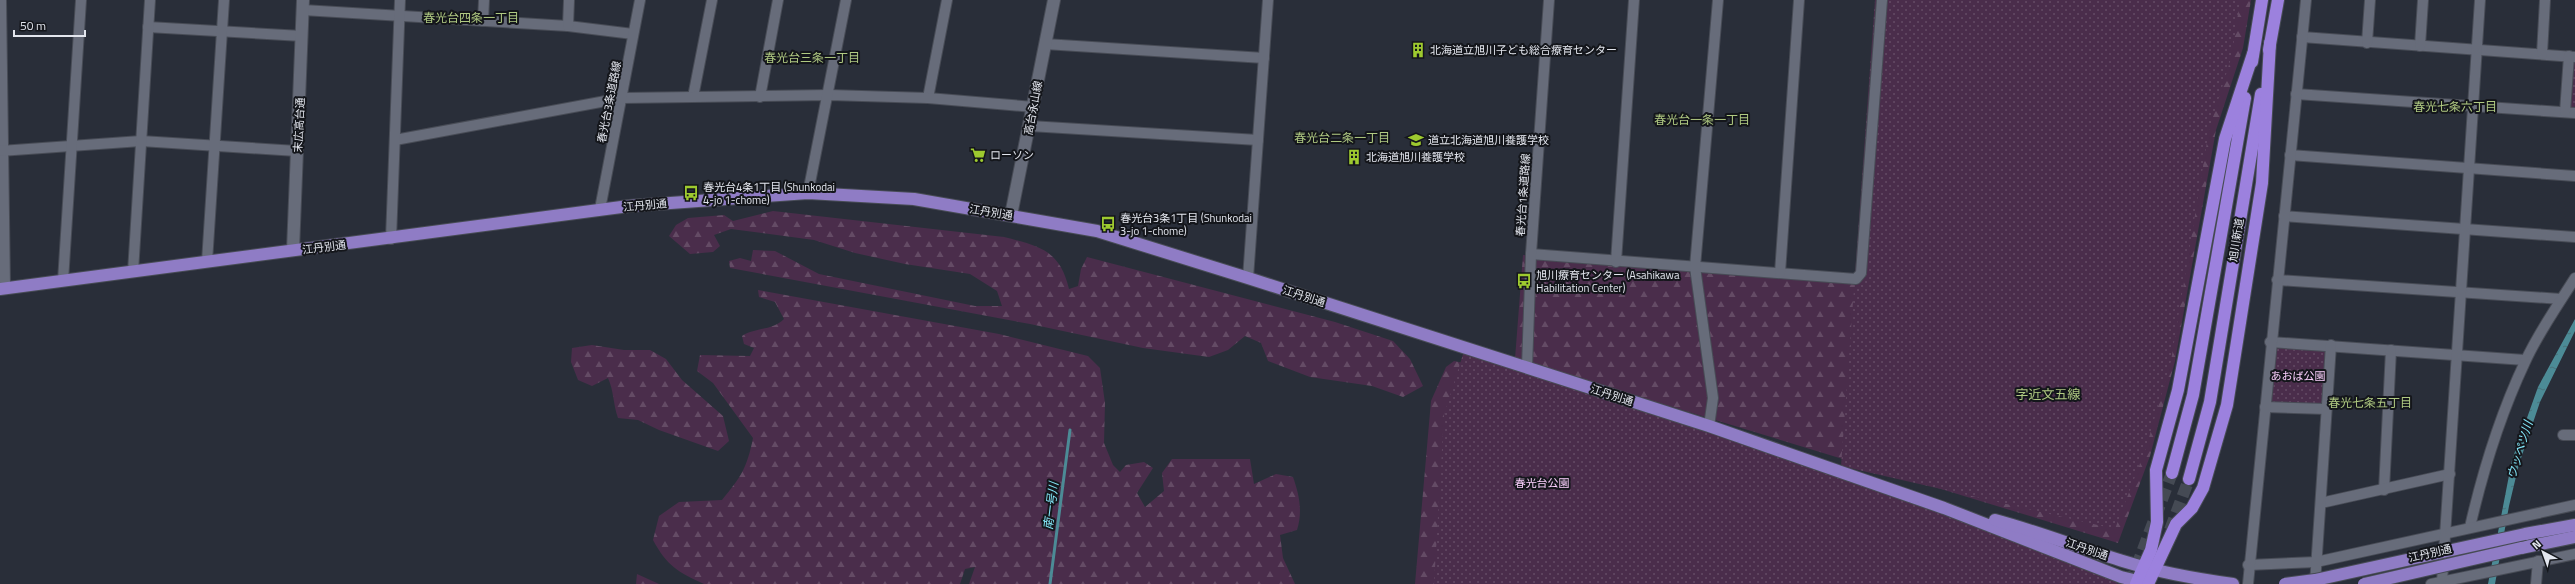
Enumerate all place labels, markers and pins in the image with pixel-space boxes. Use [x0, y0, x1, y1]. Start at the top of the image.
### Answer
building icon: 北海道立旭川子ども総合療育センター [1409, 41, 1427, 59]
place label: 北海道立旭川子ども総合療育センター [1430, 42, 1617, 58]
school or university icon: 道立北海道旭川養護学校 [1407, 131, 1425, 149]
place label: 道立北海道旭川養護学校 [1428, 132, 1549, 148]
supermarket icon: ローソン [969, 146, 987, 164]
place label: ローソン [990, 147, 1034, 163]
building icon: 北海道旭川養護学校 [1345, 148, 1363, 166]
place label: 北海道旭川養護学校 [1366, 149, 1465, 165]
place label: 春光台4条1丁目 (Shunkodai 4-jo 1-chome) [703, 179, 835, 208]
bus stop icon: 春光台4条1丁目 (Shunkodai 4-jo 1-chome) [682, 184, 700, 202]
place label: 春光台3条1丁目 (Shunkodai 3-jo 1-chome) [1120, 210, 1252, 239]
bus stop icon: 春光台3条1丁目 (Shunkodai 3-jo 1-chome) [1099, 215, 1117, 233]
place label: 旭川療育センター (Asahikawa Habilitation Center) [1536, 267, 1680, 296]
bus stop icon: 旭川療育センター (Asahikawa Habilitation Center) [1515, 272, 1533, 290]

